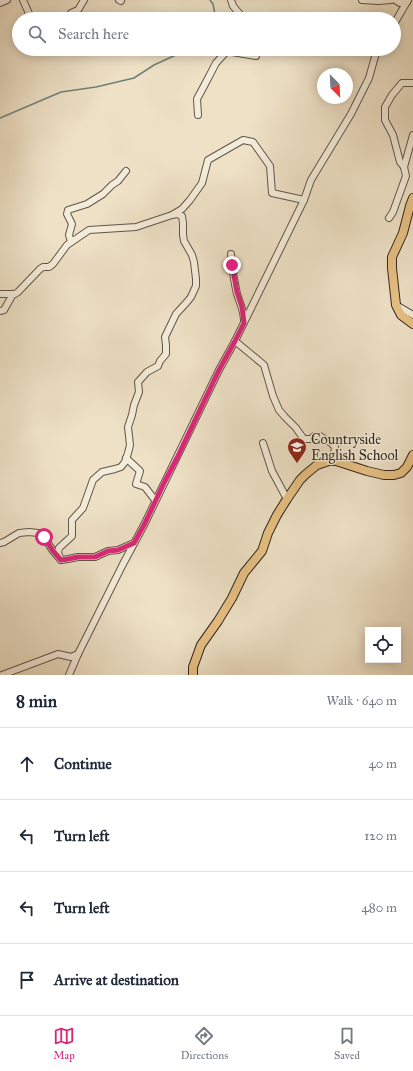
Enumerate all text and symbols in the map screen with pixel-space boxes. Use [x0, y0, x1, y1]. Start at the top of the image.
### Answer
search box [12, 12, 401, 56]
icon: search [26, 23, 48, 45]
text: Search here [58, 25, 129, 43]
north arrow [317, 68, 353, 104]
route end [223, 256, 241, 274]
place label: Countryside English School [311, 431, 399, 464]
school or university icon: Countryside English School [286, 436, 308, 464]
route start [35, 528, 53, 546]
map controls [365, 627, 401, 663]
button: locate [365, 627, 401, 663]
text: 8 min [16, 691, 57, 712]
text: Walk · 640 m [327, 693, 397, 709]
icon: ahead [16, 753, 38, 775]
text: Continue [54, 755, 112, 773]
text: 40 m [368, 756, 397, 772]
icon: left [16, 825, 38, 847]
text: Turn left [54, 827, 110, 845]
text: 120 m [364, 828, 397, 844]
icon: left [16, 897, 38, 919]
text: Turn left [54, 899, 110, 917]
text: 480 m [362, 900, 397, 916]
icon: arrive [16, 969, 38, 991]
text: Arrive at destination [54, 971, 179, 989]
tab: Map [53, 1025, 75, 1062]
tab: Directions [181, 1025, 228, 1062]
tab: Saved [334, 1025, 360, 1062]

